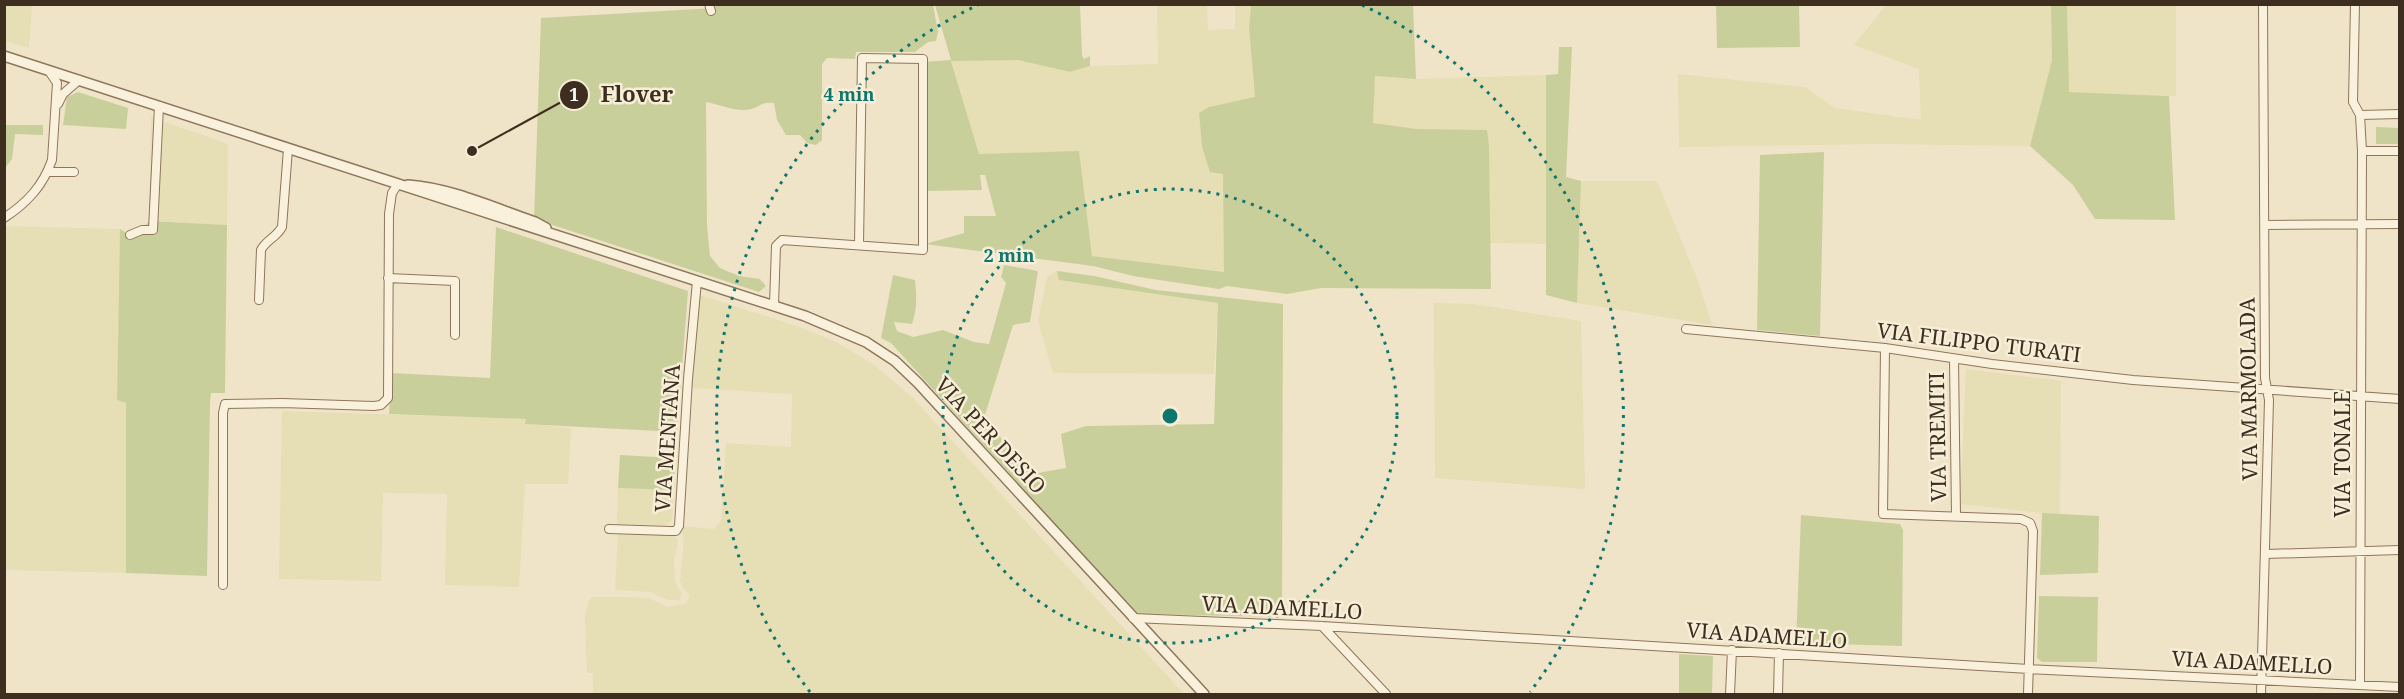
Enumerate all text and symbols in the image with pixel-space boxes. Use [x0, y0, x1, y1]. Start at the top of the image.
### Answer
callout: Flover [559, 75, 685, 115]
text: Flover [601, 78, 674, 108]
text: 1 [569, 82, 579, 106]
text: 4 min [824, 82, 874, 106]
text: 2 min [984, 243, 1034, 267]
street label: VIA MARMOLADA [2232, 297, 2264, 481]
street label: VIA FILIPPO TURATI [1875, 316, 2083, 368]
street label: VIA MENTANA [648, 363, 686, 513]
street label: VIA PER DESIO [930, 371, 1052, 499]
street label: VIA TREMITI [1922, 372, 1952, 502]
street label: VIA TONALE [2328, 390, 2356, 518]
centre of rings [1160, 406, 1180, 426]
street label: VIA ADAMELLO [1201, 589, 1363, 625]
street label: VIA ADAMELLO [1686, 615, 1848, 655]
street label: VIA ADAMELLO [2171, 644, 2333, 680]

